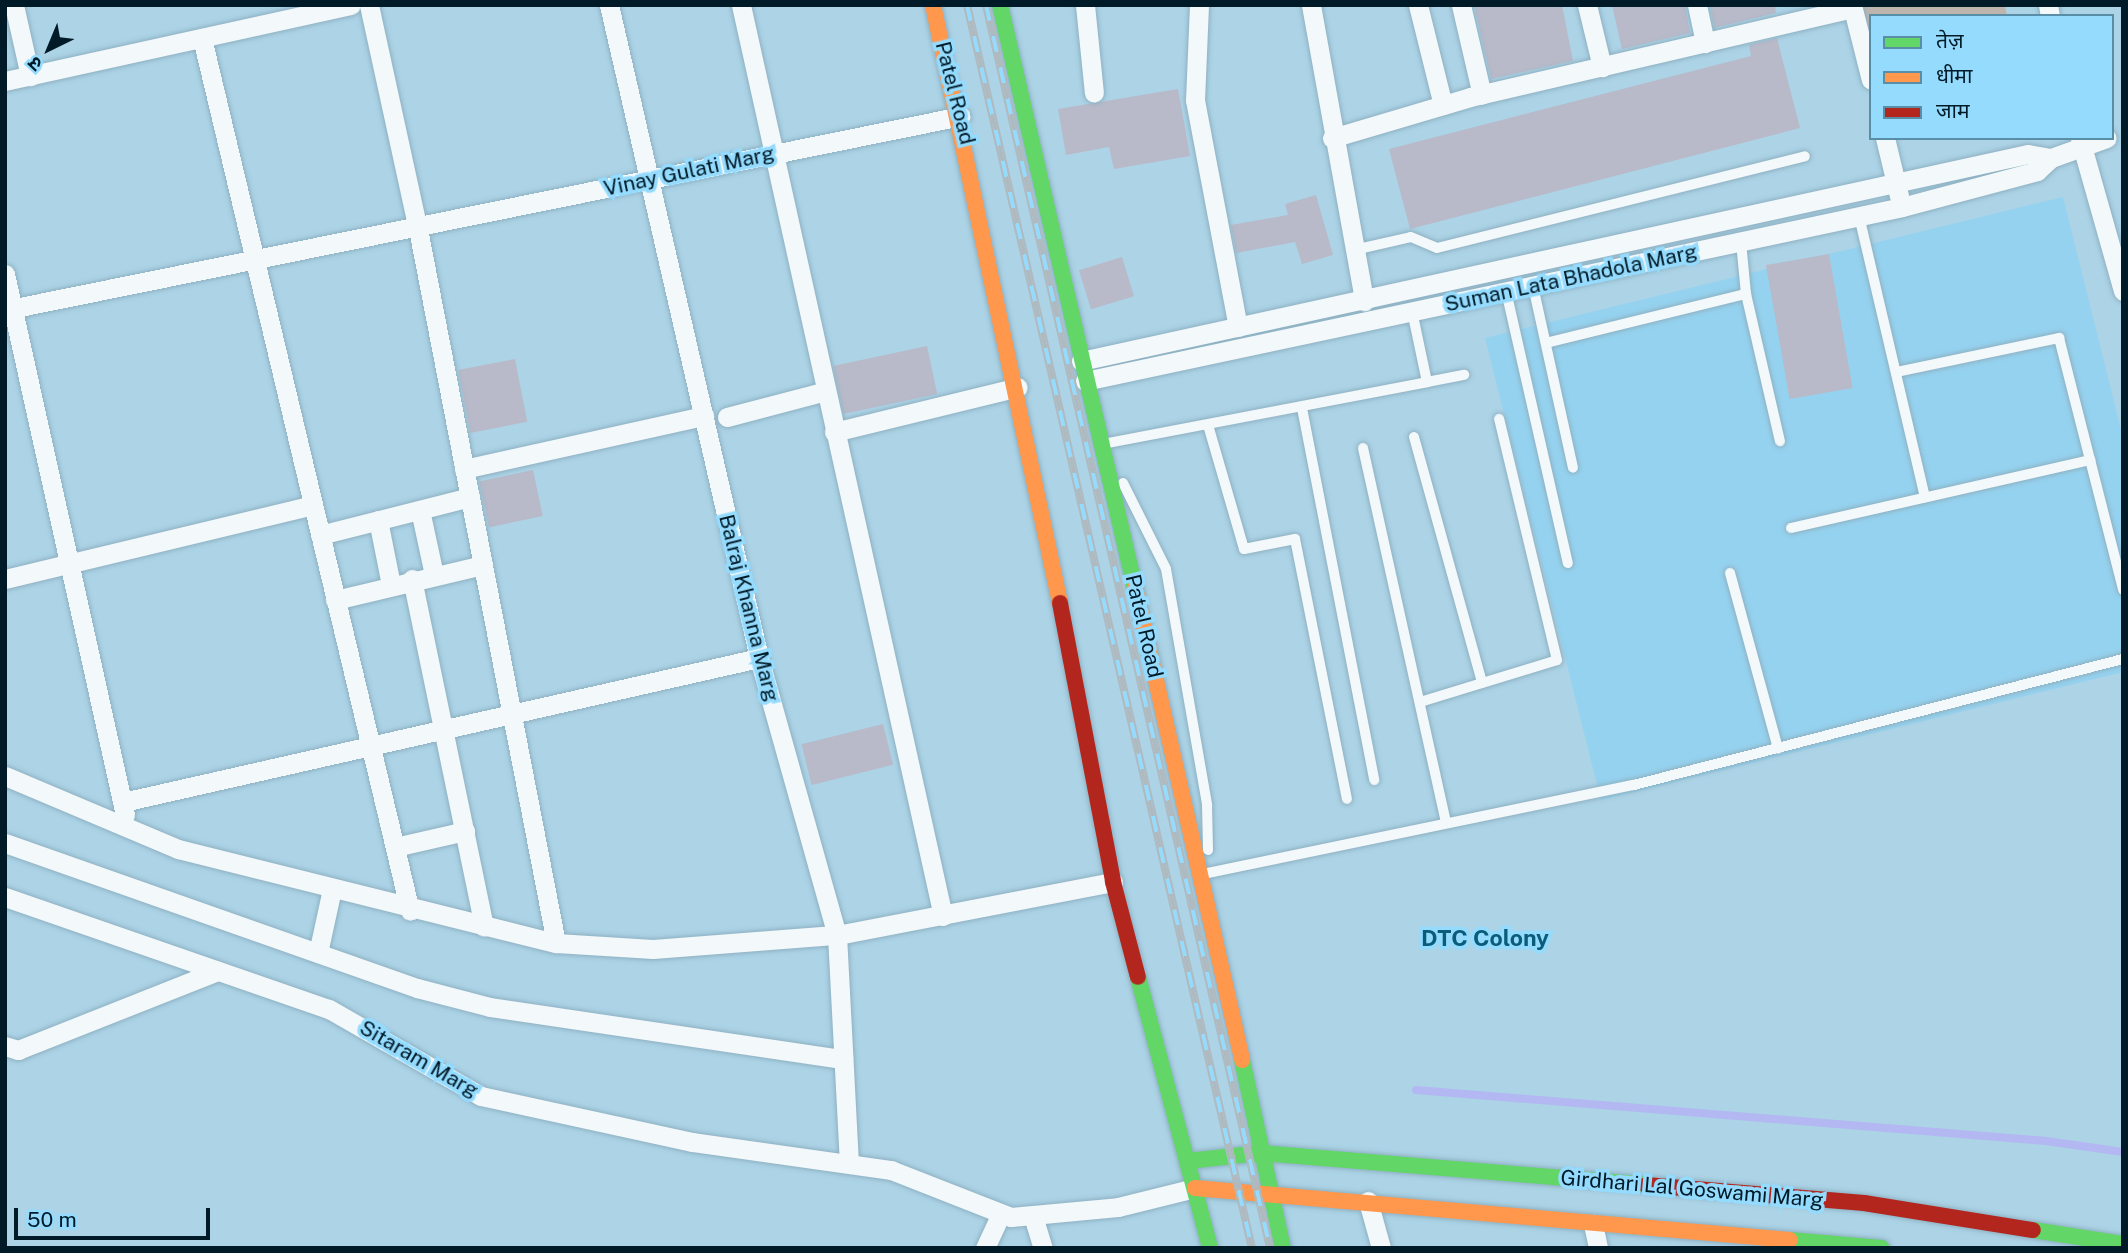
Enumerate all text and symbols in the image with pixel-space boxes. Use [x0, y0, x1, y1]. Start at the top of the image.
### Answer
north arrow [14, 14, 84, 84]
legend [1869, 14, 2114, 140]
text: तेज़ [1936, 28, 1964, 53]
street label: Patel Road [930, 39, 980, 147]
text: उ [23, 53, 46, 76]
text: धीमा [1936, 63, 1972, 88]
text: जाम [1936, 98, 1970, 123]
street label: Vinay Gulati Marg [601, 141, 777, 201]
street label: Suman Lata Bhadola Marg [1443, 239, 1699, 317]
street label: Balraj Khanna Marg [714, 512, 784, 704]
street label: Patel Road [1120, 572, 1168, 680]
district label: DTC Colony [1421, 924, 1549, 952]
street label: Sitaram Marg [355, 1015, 483, 1103]
street label: Girdhari Lal Goswami Marg [1560, 1165, 1824, 1213]
scale bar [18, 1194, 214, 1238]
text: 50 m [27, 1207, 77, 1232]

